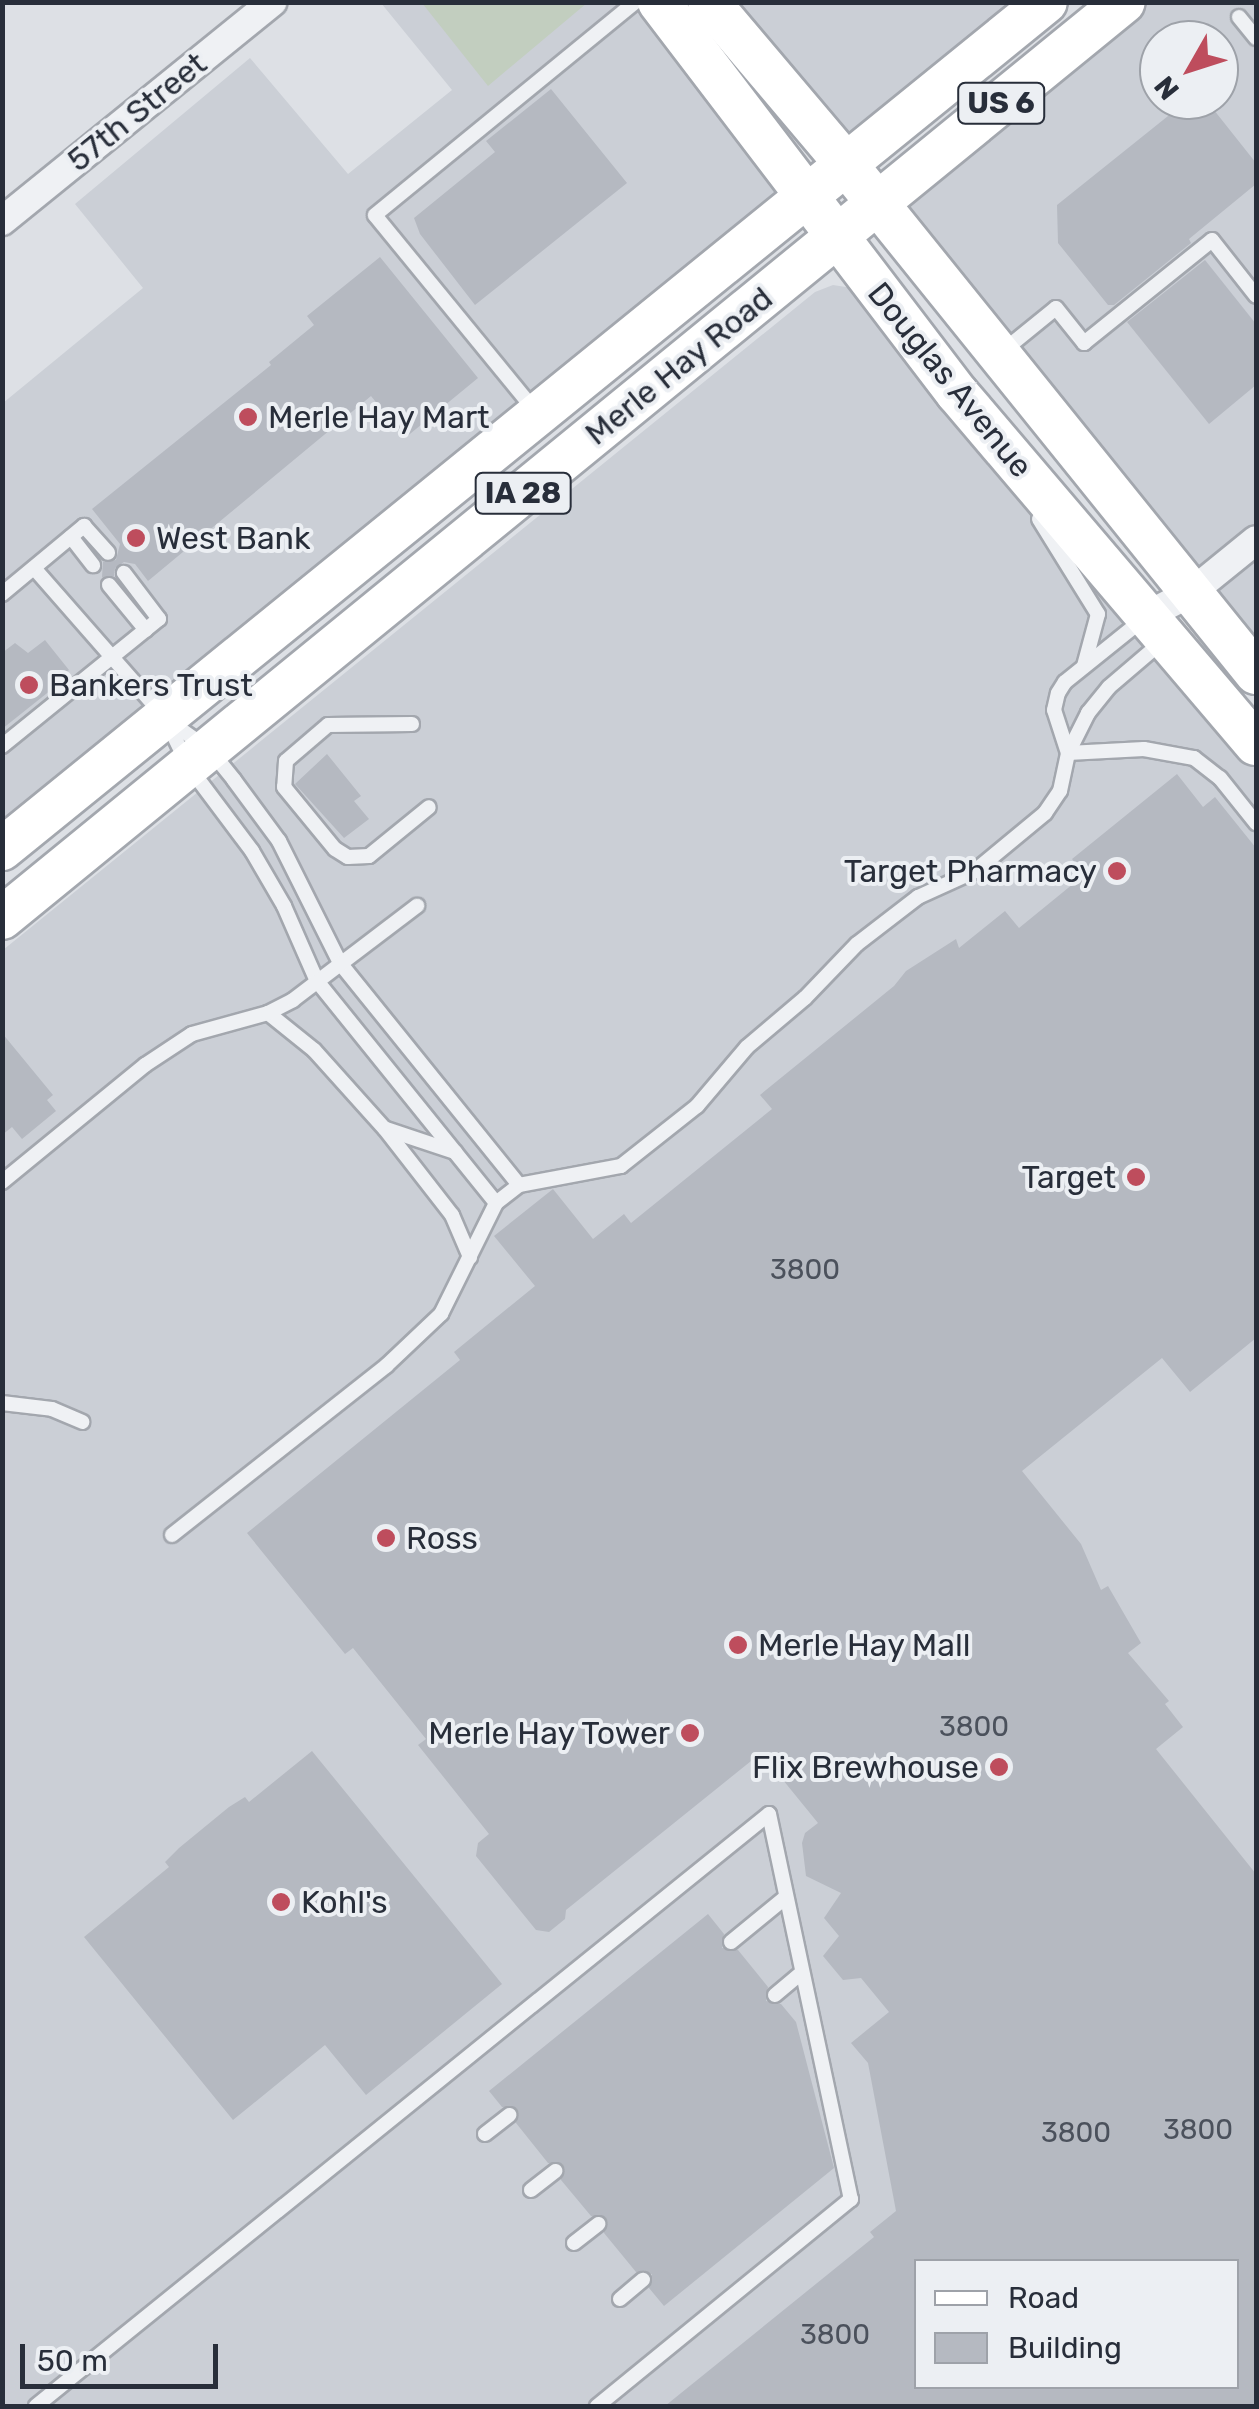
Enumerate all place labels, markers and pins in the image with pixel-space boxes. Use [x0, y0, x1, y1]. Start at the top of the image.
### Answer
place label: Merle Hay Mart [268, 398, 490, 436]
marker: Merle Hay Mart [237, 406, 259, 428]
place label: West Bank [156, 519, 310, 557]
marker: West Bank [125, 527, 147, 549]
place label: Bankers Trust [49, 666, 254, 704]
marker: Bankers Trust [18, 674, 40, 696]
place label: Target Pharmacy [844, 852, 1097, 890]
marker: Target Pharmacy [1106, 860, 1128, 882]
place label: Target [1022, 1158, 1116, 1196]
marker: Target [1125, 1166, 1147, 1188]
place label: Ross [406, 1519, 478, 1557]
marker: Ross [375, 1527, 397, 1549]
place label: Merle Hay Mall [758, 1626, 971, 1664]
marker: Merle Hay Mall [727, 1634, 749, 1656]
place label: Merle Hay Tower [427, 1714, 670, 1752]
marker: Merle Hay Tower [679, 1722, 701, 1744]
place label: Flix Brewhouse [752, 1748, 979, 1786]
marker: Flix Brewhouse [988, 1756, 1010, 1778]
place label: Kohl's [301, 1883, 388, 1921]
marker: Kohl's [270, 1891, 292, 1913]

